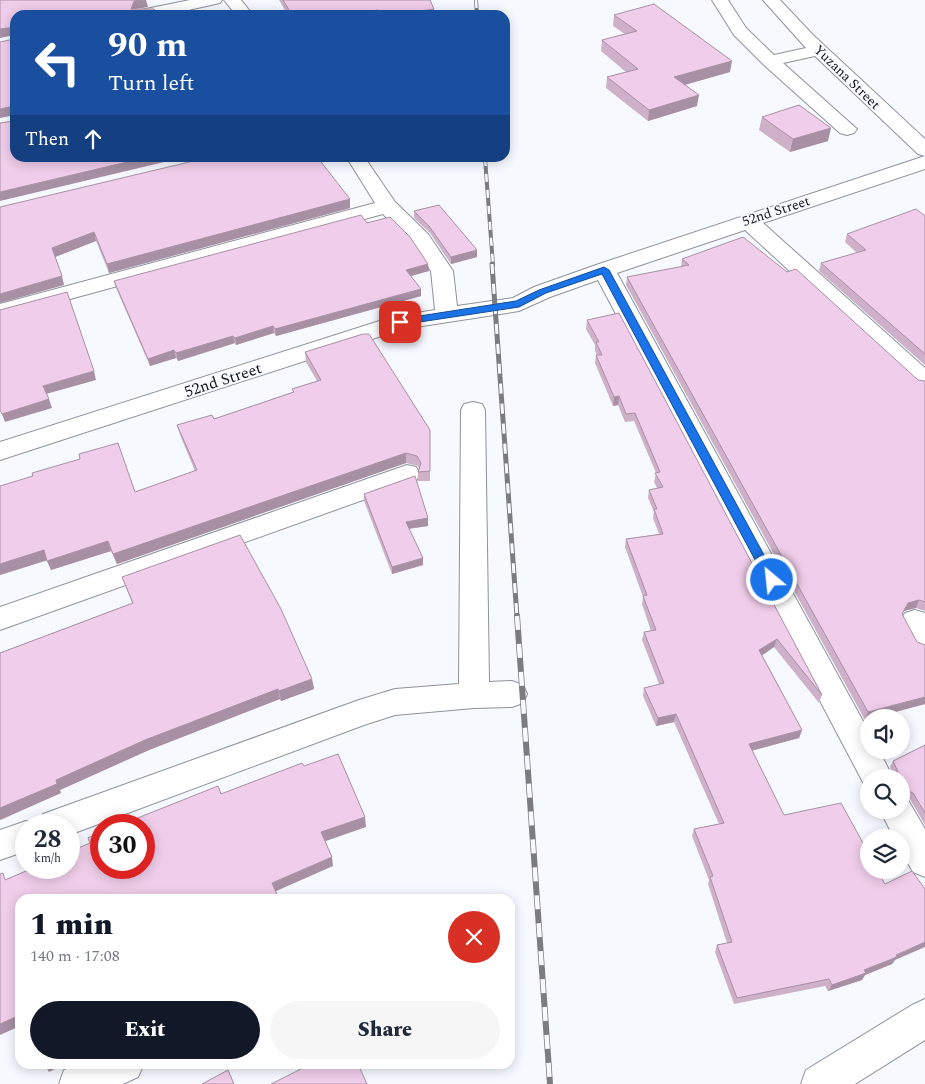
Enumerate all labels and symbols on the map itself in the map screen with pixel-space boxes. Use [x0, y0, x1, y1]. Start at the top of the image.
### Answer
street label: Yuzana Street [809, 40, 885, 114]
street label: 52nd Street [739, 190, 813, 232]
pin [379, 301, 421, 343]
street label: 52nd Street [181, 356, 265, 404]
position arrow [745, 553, 797, 605]
speed limit sign: 30 [90, 814, 155, 879]

